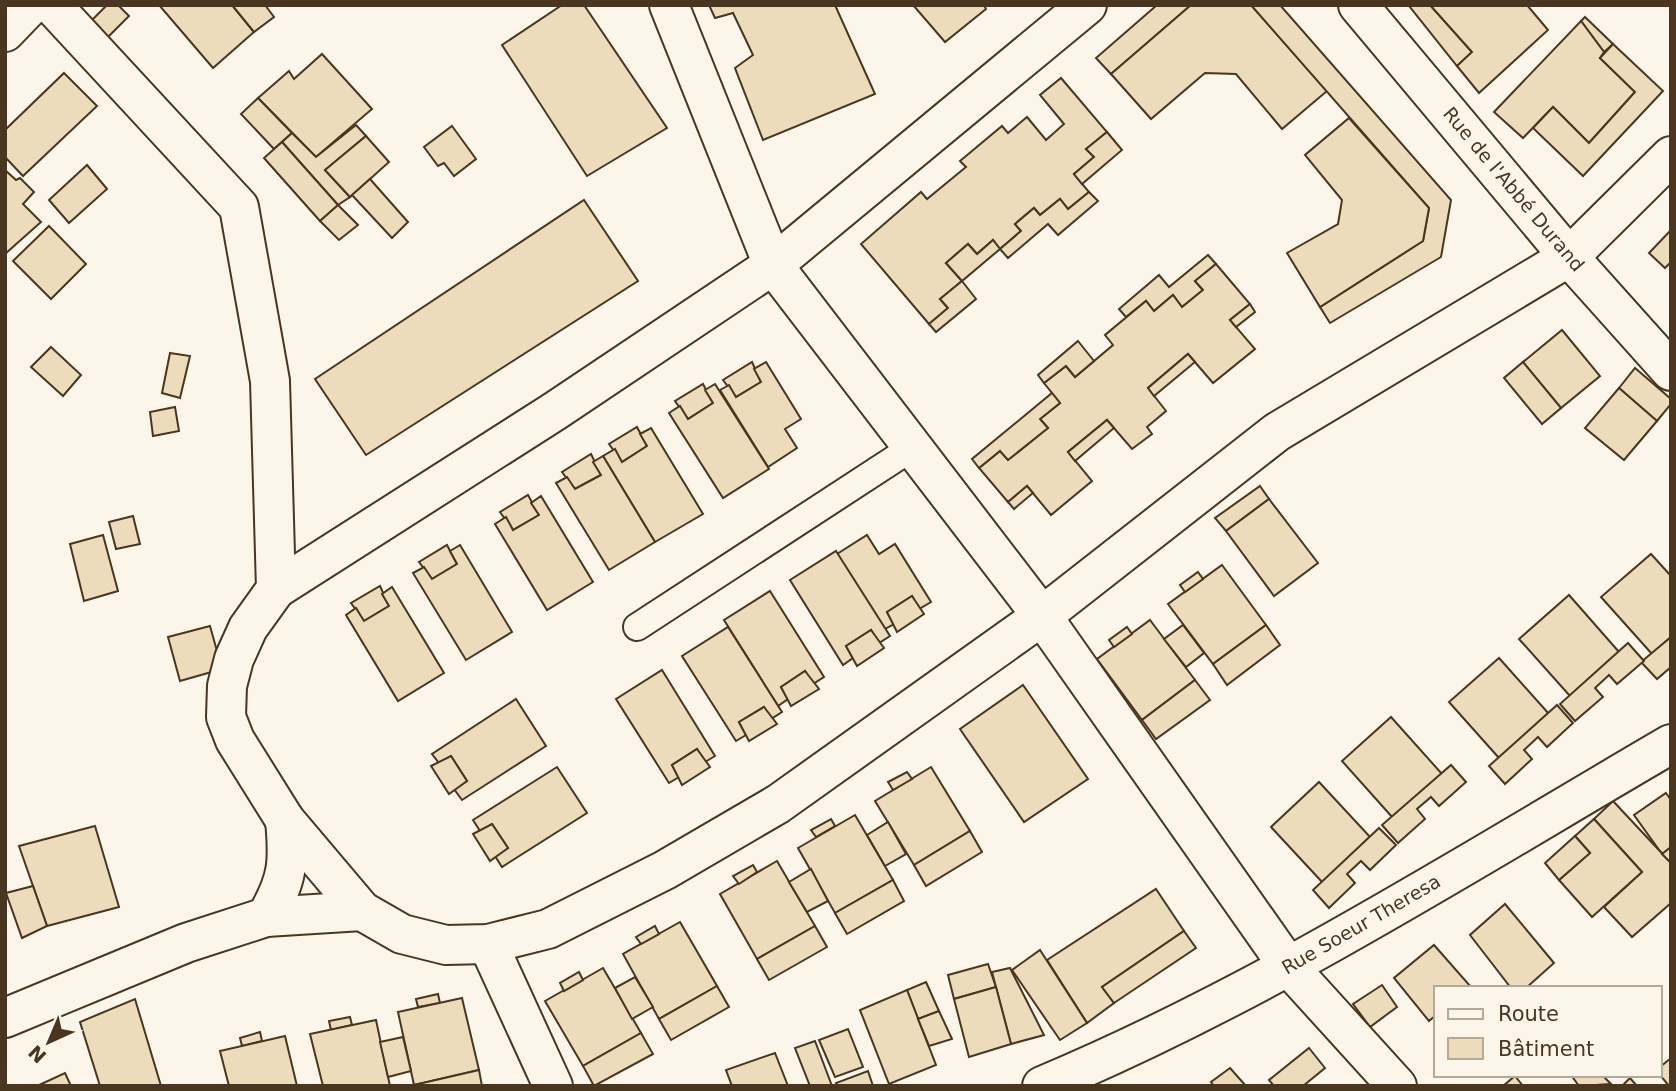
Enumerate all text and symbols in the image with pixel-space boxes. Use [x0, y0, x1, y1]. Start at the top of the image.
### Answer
street label: Rue de l'Abbé Durand [1439, 102, 1589, 276]
street label: Rue Soeur Theresa [1278, 870, 1444, 978]
legend [1434, 986, 1662, 1077]
text: Route [1498, 1002, 1559, 1026]
north arrow [14, 1007, 84, 1077]
text: Bâtiment [1498, 1037, 1594, 1061]
text: N [24, 1041, 51, 1068]

